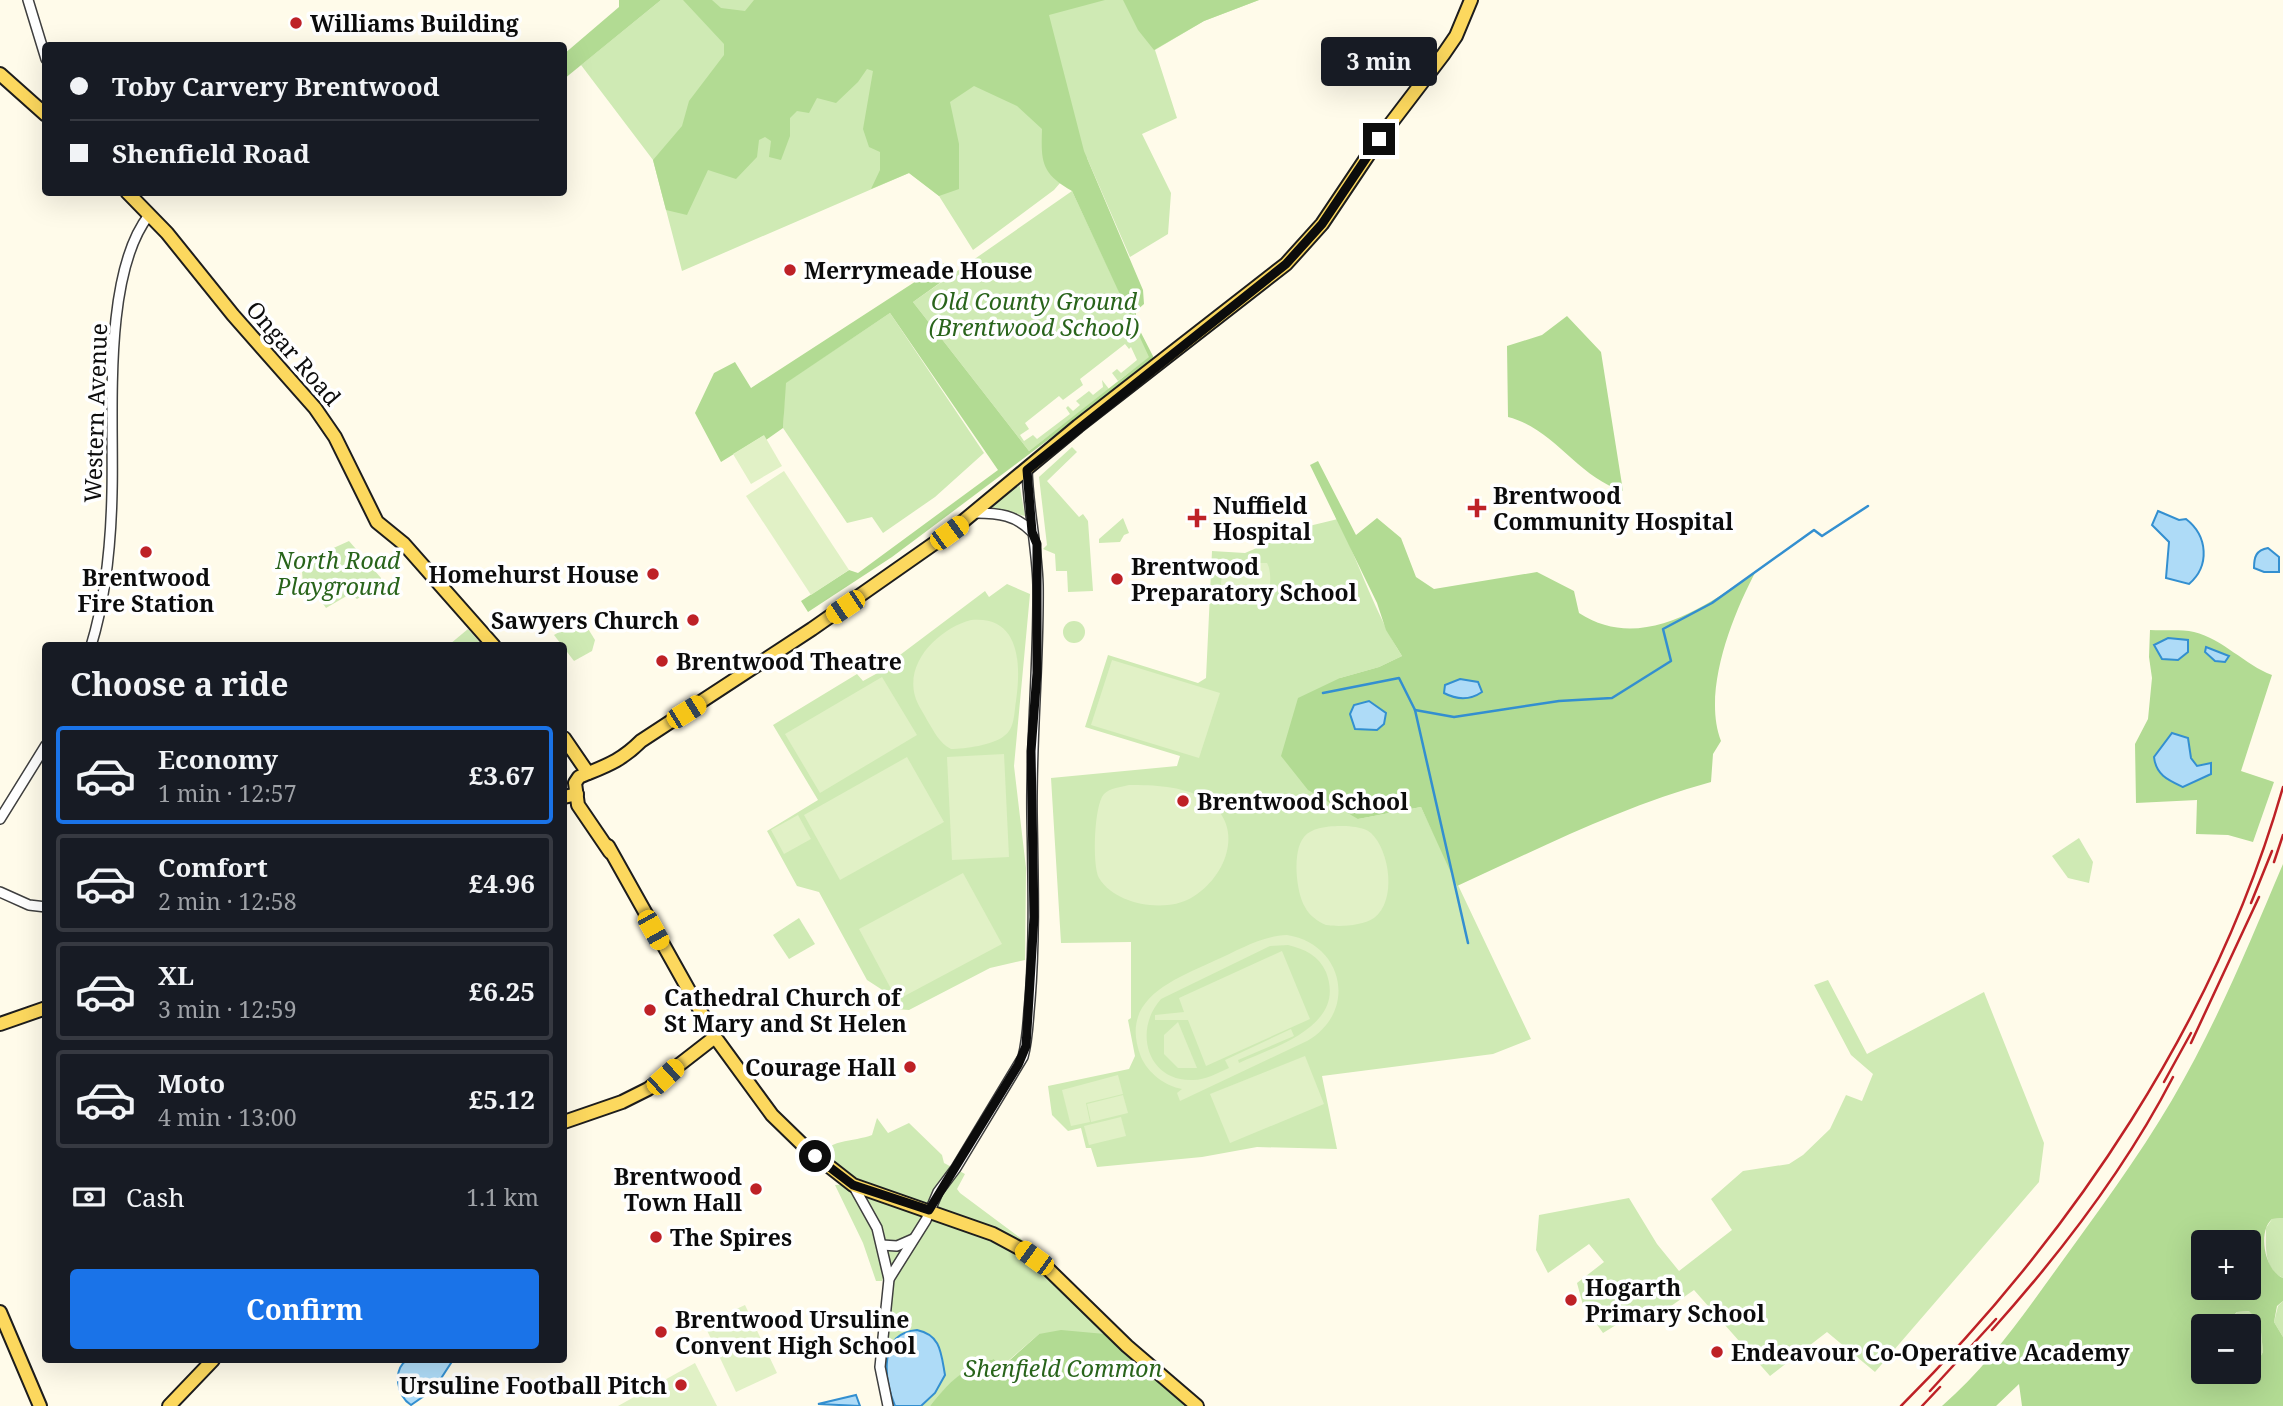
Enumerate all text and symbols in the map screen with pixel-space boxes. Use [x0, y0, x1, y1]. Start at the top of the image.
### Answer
place label: Williams Building [310, 7, 519, 39]
marker: Williams Building [288, 15, 304, 31]
callout: 3 min [1321, 38, 1437, 86]
text: 3 min [1346, 45, 1412, 77]
text: Toby Carvery Brentwood [112, 68, 440, 104]
route end [1363, 123, 1395, 155]
text: Shenfield Road [112, 135, 310, 171]
place label: Merrymeade House [804, 254, 1033, 286]
marker: Merrymeade House [782, 262, 798, 278]
park label: Old County Ground (Brentwood School) [929, 285, 1139, 343]
street label: Ongar Road [239, 294, 349, 412]
street label: Western Avenue [76, 323, 114, 503]
place label: Brentwood Community Hospital [1493, 479, 1733, 537]
place label: Nuffield Hospital [1213, 489, 1311, 547]
marker: Brentwood Community Hospital [1467, 498, 1487, 518]
marker: Nuffield Hospital [1187, 508, 1207, 528]
car [926, 512, 973, 554]
marker: Brentwood Fire Station [138, 544, 154, 560]
park label: North Road Playground [275, 544, 401, 602]
place label: Brentwood Preparatory School [1131, 550, 1357, 608]
place label: Homehurst House [429, 558, 639, 590]
place label: Brentwood Fire Station [78, 561, 214, 619]
marker: Homehurst House [645, 566, 661, 582]
marker: Brentwood Preparatory School [1109, 571, 1125, 587]
car [822, 587, 869, 627]
place label: Sawyers Church [491, 604, 679, 636]
marker: Sawyers Church [685, 612, 701, 628]
place label: Brentwood Theatre [676, 645, 902, 677]
marker: Brentwood Theatre [654, 653, 670, 669]
text: Choose a ride [70, 662, 289, 705]
car [663, 692, 710, 732]
text: Economy [158, 741, 278, 777]
icon: car [74, 744, 137, 807]
text: £3.67 [469, 757, 535, 793]
text: 1 min · 12:57 [158, 777, 296, 809]
place label: Brentwood School [1197, 785, 1408, 817]
marker: Brentwood School [1175, 793, 1191, 809]
text: Comfort [158, 849, 268, 885]
icon: car [74, 852, 137, 915]
text: £4.96 [469, 865, 535, 901]
text: 2 min · 12:58 [158, 885, 296, 917]
car [634, 907, 673, 953]
text: XL [158, 957, 194, 993]
icon: car [74, 960, 137, 1023]
text: £6.25 [469, 973, 535, 1009]
place label: Cathedral Church of St Mary and St Helen [664, 981, 907, 1039]
text: 3 min · 12:59 [158, 993, 296, 1025]
marker: Cathedral Church of St Mary and St Helen [642, 1002, 658, 1018]
place label: Courage Hall [745, 1051, 896, 1083]
car [643, 1055, 688, 1099]
marker: Courage Hall [902, 1059, 918, 1075]
text: Moto [158, 1065, 225, 1101]
icon: car [74, 1068, 137, 1131]
text: £5.12 [469, 1081, 535, 1117]
text: 4 min · 13:00 [158, 1101, 296, 1133]
route start [799, 1140, 831, 1172]
place label: Brentwood Town Hall [614, 1160, 742, 1218]
icon: cash [70, 1178, 108, 1216]
text: Cash [126, 1179, 185, 1215]
text: 1.1 km [466, 1181, 539, 1213]
marker: Brentwood Town Hall [748, 1181, 764, 1197]
place label: The Spires [670, 1221, 792, 1253]
marker: The Spires [648, 1229, 664, 1245]
map controls [2191, 1230, 2261, 1384]
button: + [2191, 1230, 2261, 1300]
car [1011, 1237, 1058, 1279]
button: Confirm [70, 1269, 539, 1349]
place label: Hogarth Primary School [1585, 1271, 1765, 1329]
marker: Hogarth Primary School [1563, 1292, 1579, 1308]
place label: Brentwood Ursuline Convent High School [675, 1303, 916, 1361]
button: − [2191, 1314, 2261, 1384]
marker: Brentwood Ursuline Convent High School [653, 1324, 669, 1340]
place label: Endeavour Co-Operative Academy [1731, 1336, 2130, 1368]
marker: Endeavour Co-Operative Academy [1709, 1344, 1725, 1360]
park label: Shenfield Common [964, 1352, 1162, 1384]
place label: Ursuline Football Pitch [399, 1369, 667, 1401]
marker: Ursuline Football Pitch [673, 1377, 689, 1393]

